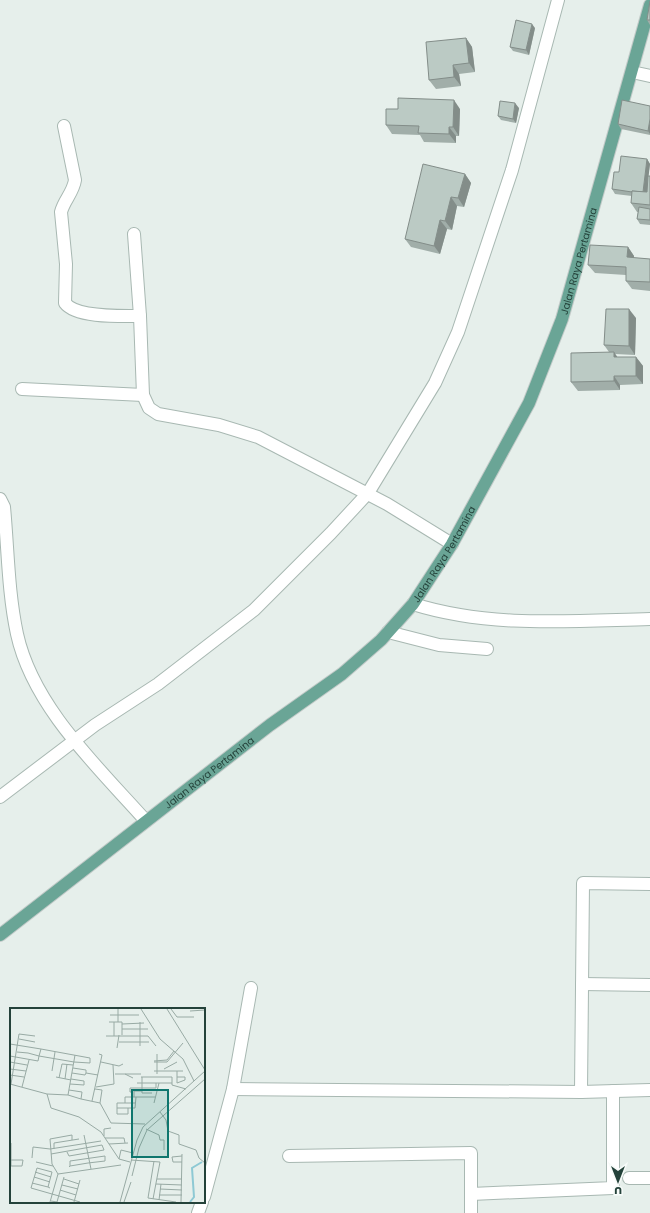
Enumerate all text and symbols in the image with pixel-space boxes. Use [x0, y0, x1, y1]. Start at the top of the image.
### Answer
street label: Jalan Raya Pertamina [557, 206, 601, 316]
street label: Jalan Raya Pertamina [409, 503, 479, 605]
street label: Jalan Raya Pertamina [161, 733, 258, 813]
inset map [10, 1008, 205, 1203]
north arrow [598, 1161, 638, 1201]
text: U [614, 1183, 622, 1199]

